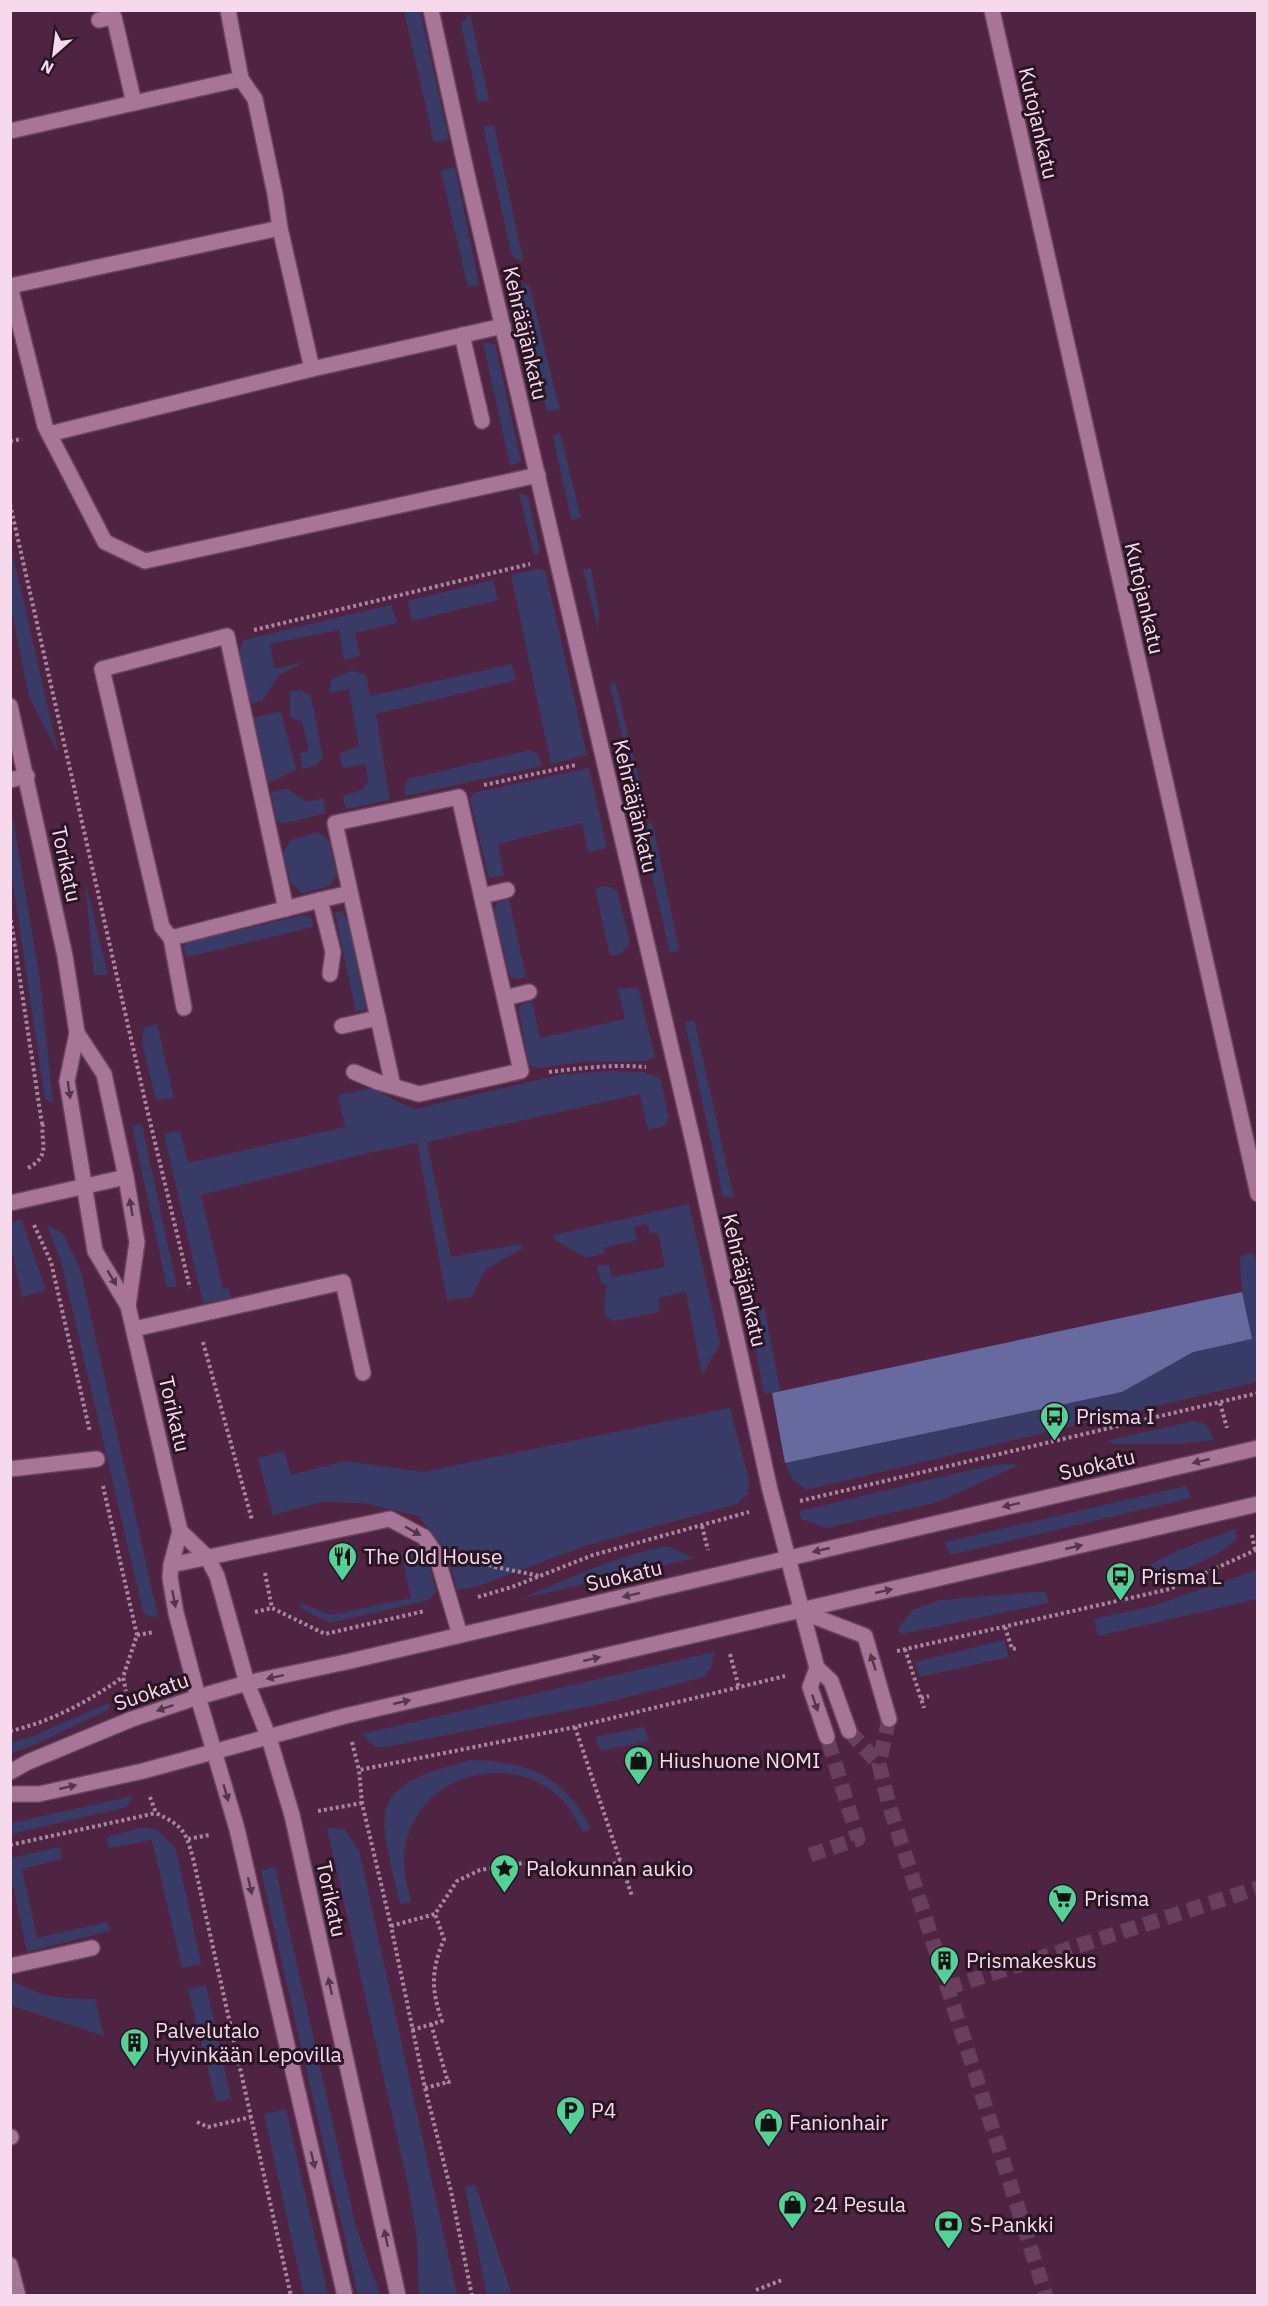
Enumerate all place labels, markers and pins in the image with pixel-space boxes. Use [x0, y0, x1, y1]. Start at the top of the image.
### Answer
bus stop icon: Prisma I [1039, 1400, 1071, 1442]
place label: Prisma I [1076, 1402, 1155, 1430]
restaurant icon: The Old House [327, 1540, 359, 1582]
place label: The Old House [364, 1542, 502, 1570]
bus stop icon: Prisma L [1104, 1560, 1136, 1602]
place label: Prisma L [1141, 1562, 1222, 1590]
shop icon: Hiushuone NOMI [622, 1744, 654, 1786]
place label: Hiushuone NOMI [659, 1746, 820, 1774]
place icon: Palokunnan aukio [489, 1852, 521, 1894]
place label: Palokunnan aukio [526, 1854, 693, 1882]
supermarket icon: Prisma [1047, 1882, 1079, 1924]
place label: Prisma [1084, 1884, 1149, 1912]
building icon: Prismakeskus [929, 1944, 961, 1986]
place label: Prismakeskus [966, 1946, 1097, 1974]
place label: Palvelutalo Hyvinkään Lepovilla [155, 2016, 342, 2068]
building icon: Palvelutalo Hyvinkään Lepovilla [118, 2026, 150, 2068]
parking icon: P4 [554, 2094, 586, 2136]
place label: P4 [591, 2096, 616, 2124]
shop icon: Fanionhair [752, 2106, 784, 2148]
place label: Fanionhair [789, 2108, 888, 2136]
shop icon: 24 Pesula [776, 2188, 808, 2230]
place label: 24 Pesula [813, 2190, 906, 2218]
bank icon: S-Pankki [933, 2208, 965, 2250]
place label: S-Pankki [970, 2210, 1054, 2238]

